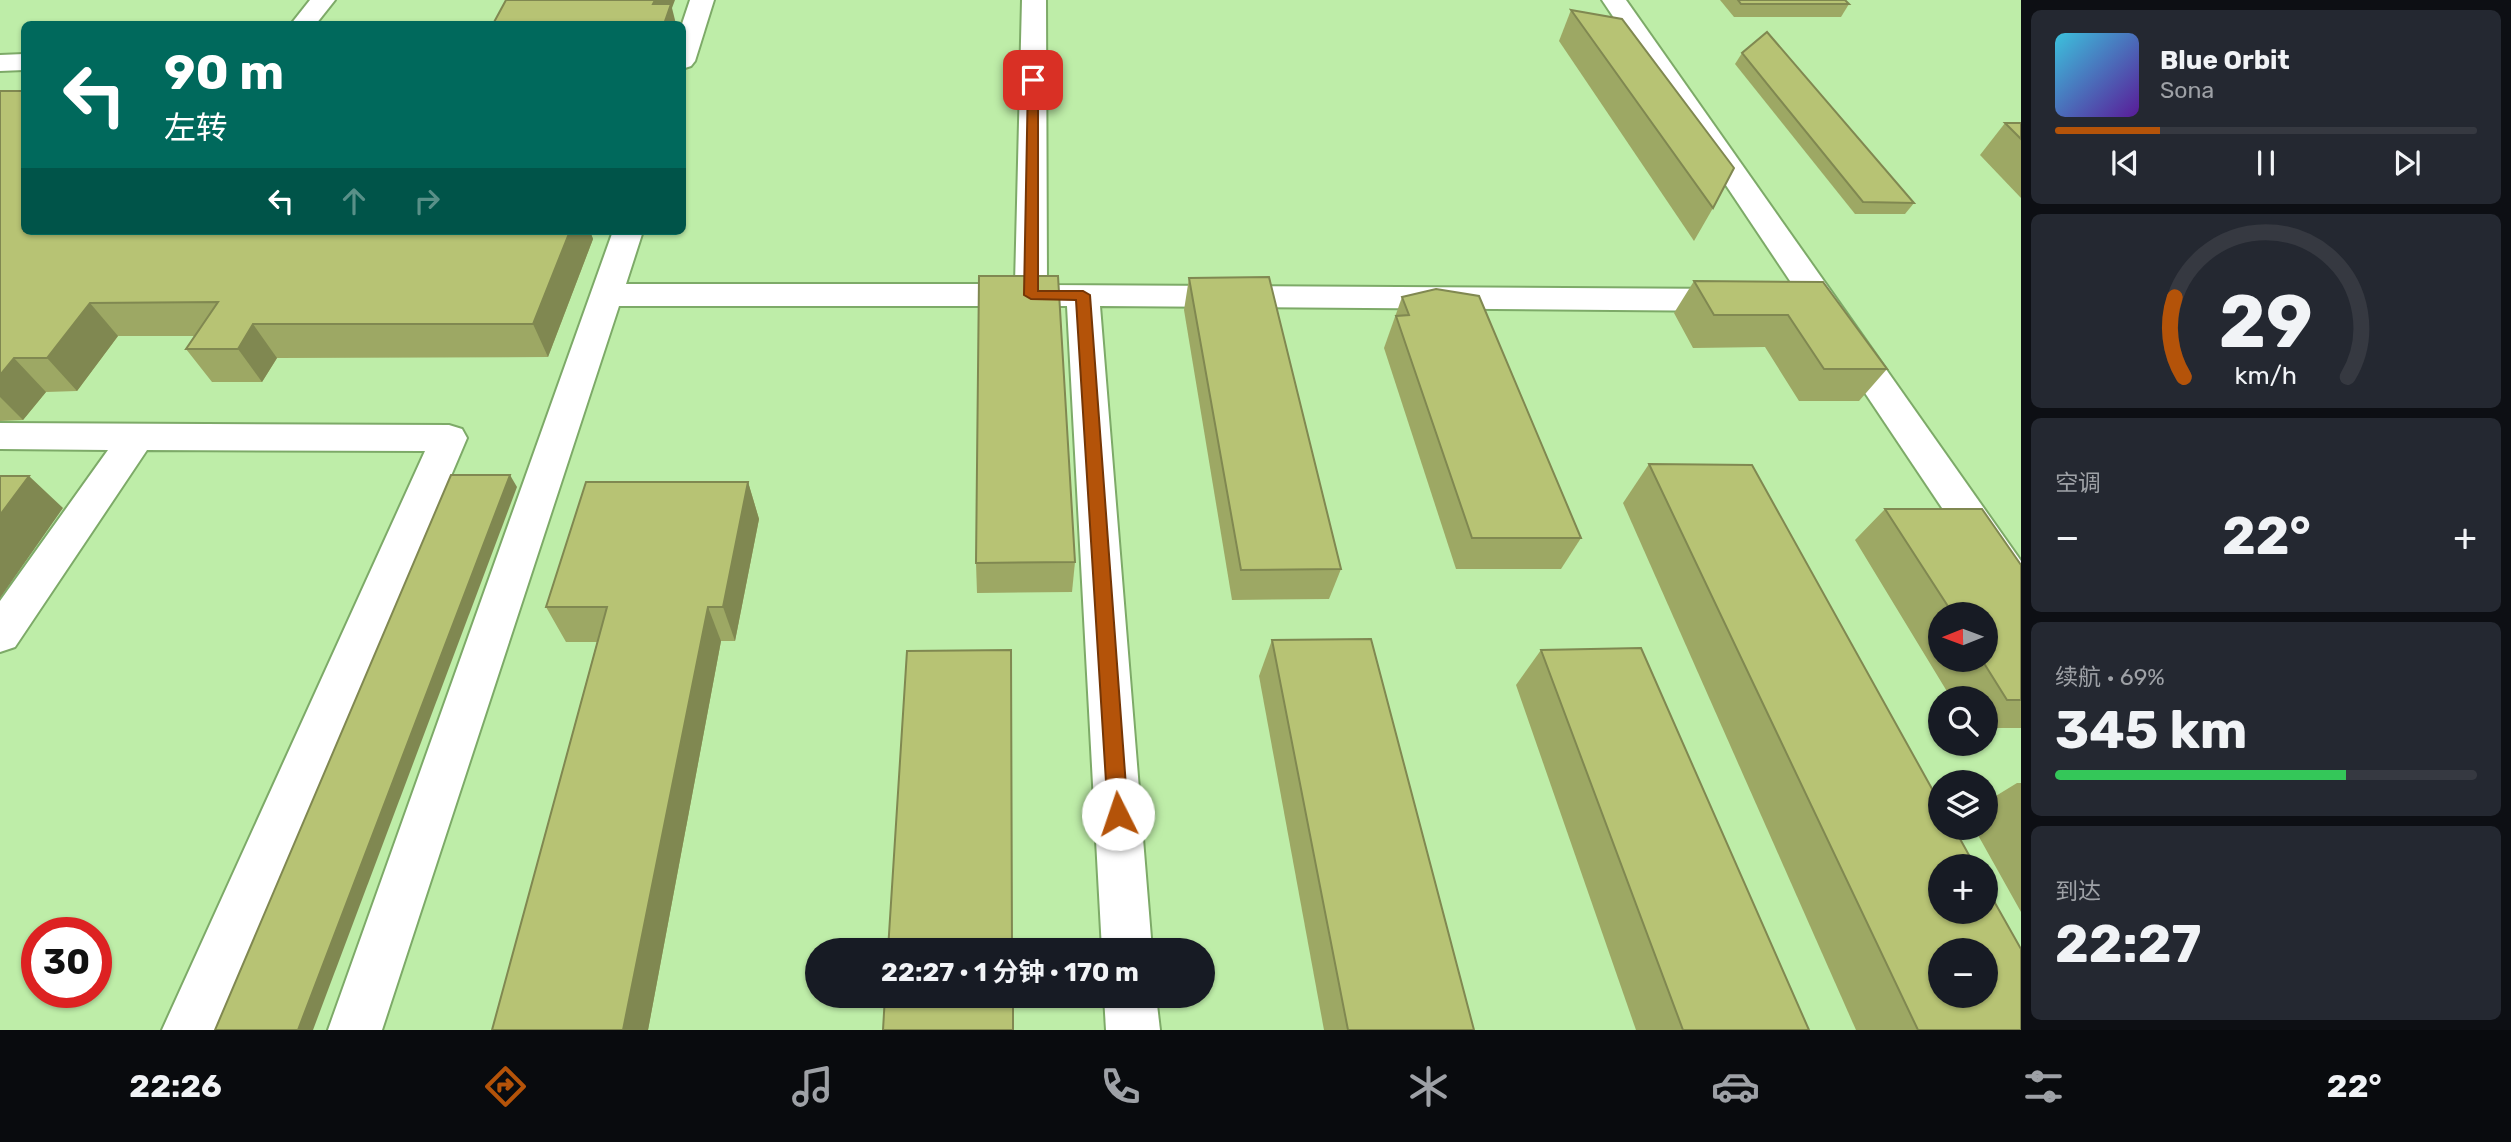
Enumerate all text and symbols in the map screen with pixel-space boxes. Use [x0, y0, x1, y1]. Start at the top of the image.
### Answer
text: 90 m [164, 43, 284, 101]
text: Blue Orbit [2160, 45, 2290, 76]
icon: left [49, 49, 140, 140]
pin [1003, 50, 1063, 110]
icon: arrive [1014, 61, 1052, 99]
text: Sona [2160, 76, 2214, 104]
text: 左转 [164, 109, 228, 147]
icon: previous [2106, 144, 2144, 182]
icon: pause [2247, 144, 2285, 182]
icon: next [2388, 144, 2426, 182]
icon: left [262, 182, 300, 220]
icon: ahead [335, 182, 373, 220]
icon: right [408, 182, 446, 220]
text: 29 [2219, 279, 2313, 365]
text: km/h [2235, 361, 2297, 390]
text: 空调 [2055, 469, 2101, 497]
text: 22° [2222, 505, 2311, 567]
text: − [2055, 514, 2080, 560]
text: + [2453, 514, 2477, 560]
north arrow [1928, 602, 1998, 672]
map controls [1928, 602, 1998, 1008]
text: 续航 · 69% [2055, 663, 2165, 691]
button: search [1928, 686, 1998, 756]
text: 345 km [2055, 699, 2248, 761]
button: layers [1928, 770, 1998, 840]
position arrow [1081, 777, 1155, 851]
button: + [1928, 854, 1998, 924]
text: 到达 [2055, 877, 2101, 905]
text: 22:27 [2055, 913, 2201, 975]
speed limit sign: 30 [21, 917, 112, 1008]
button: − [1928, 938, 1998, 1008]
text: 22:27 · 1 分钟 · 170 m [881, 957, 1139, 988]
icon: directions [481, 1062, 530, 1111]
icon: music [788, 1062, 837, 1111]
icon: phone [1096, 1062, 1145, 1111]
icon: climate [1404, 1062, 1453, 1111]
icon: car [1711, 1062, 1760, 1111]
icon: filters [2019, 1062, 2068, 1111]
text: 22:26 [129, 1067, 222, 1105]
text: 22° [2327, 1067, 2382, 1105]

